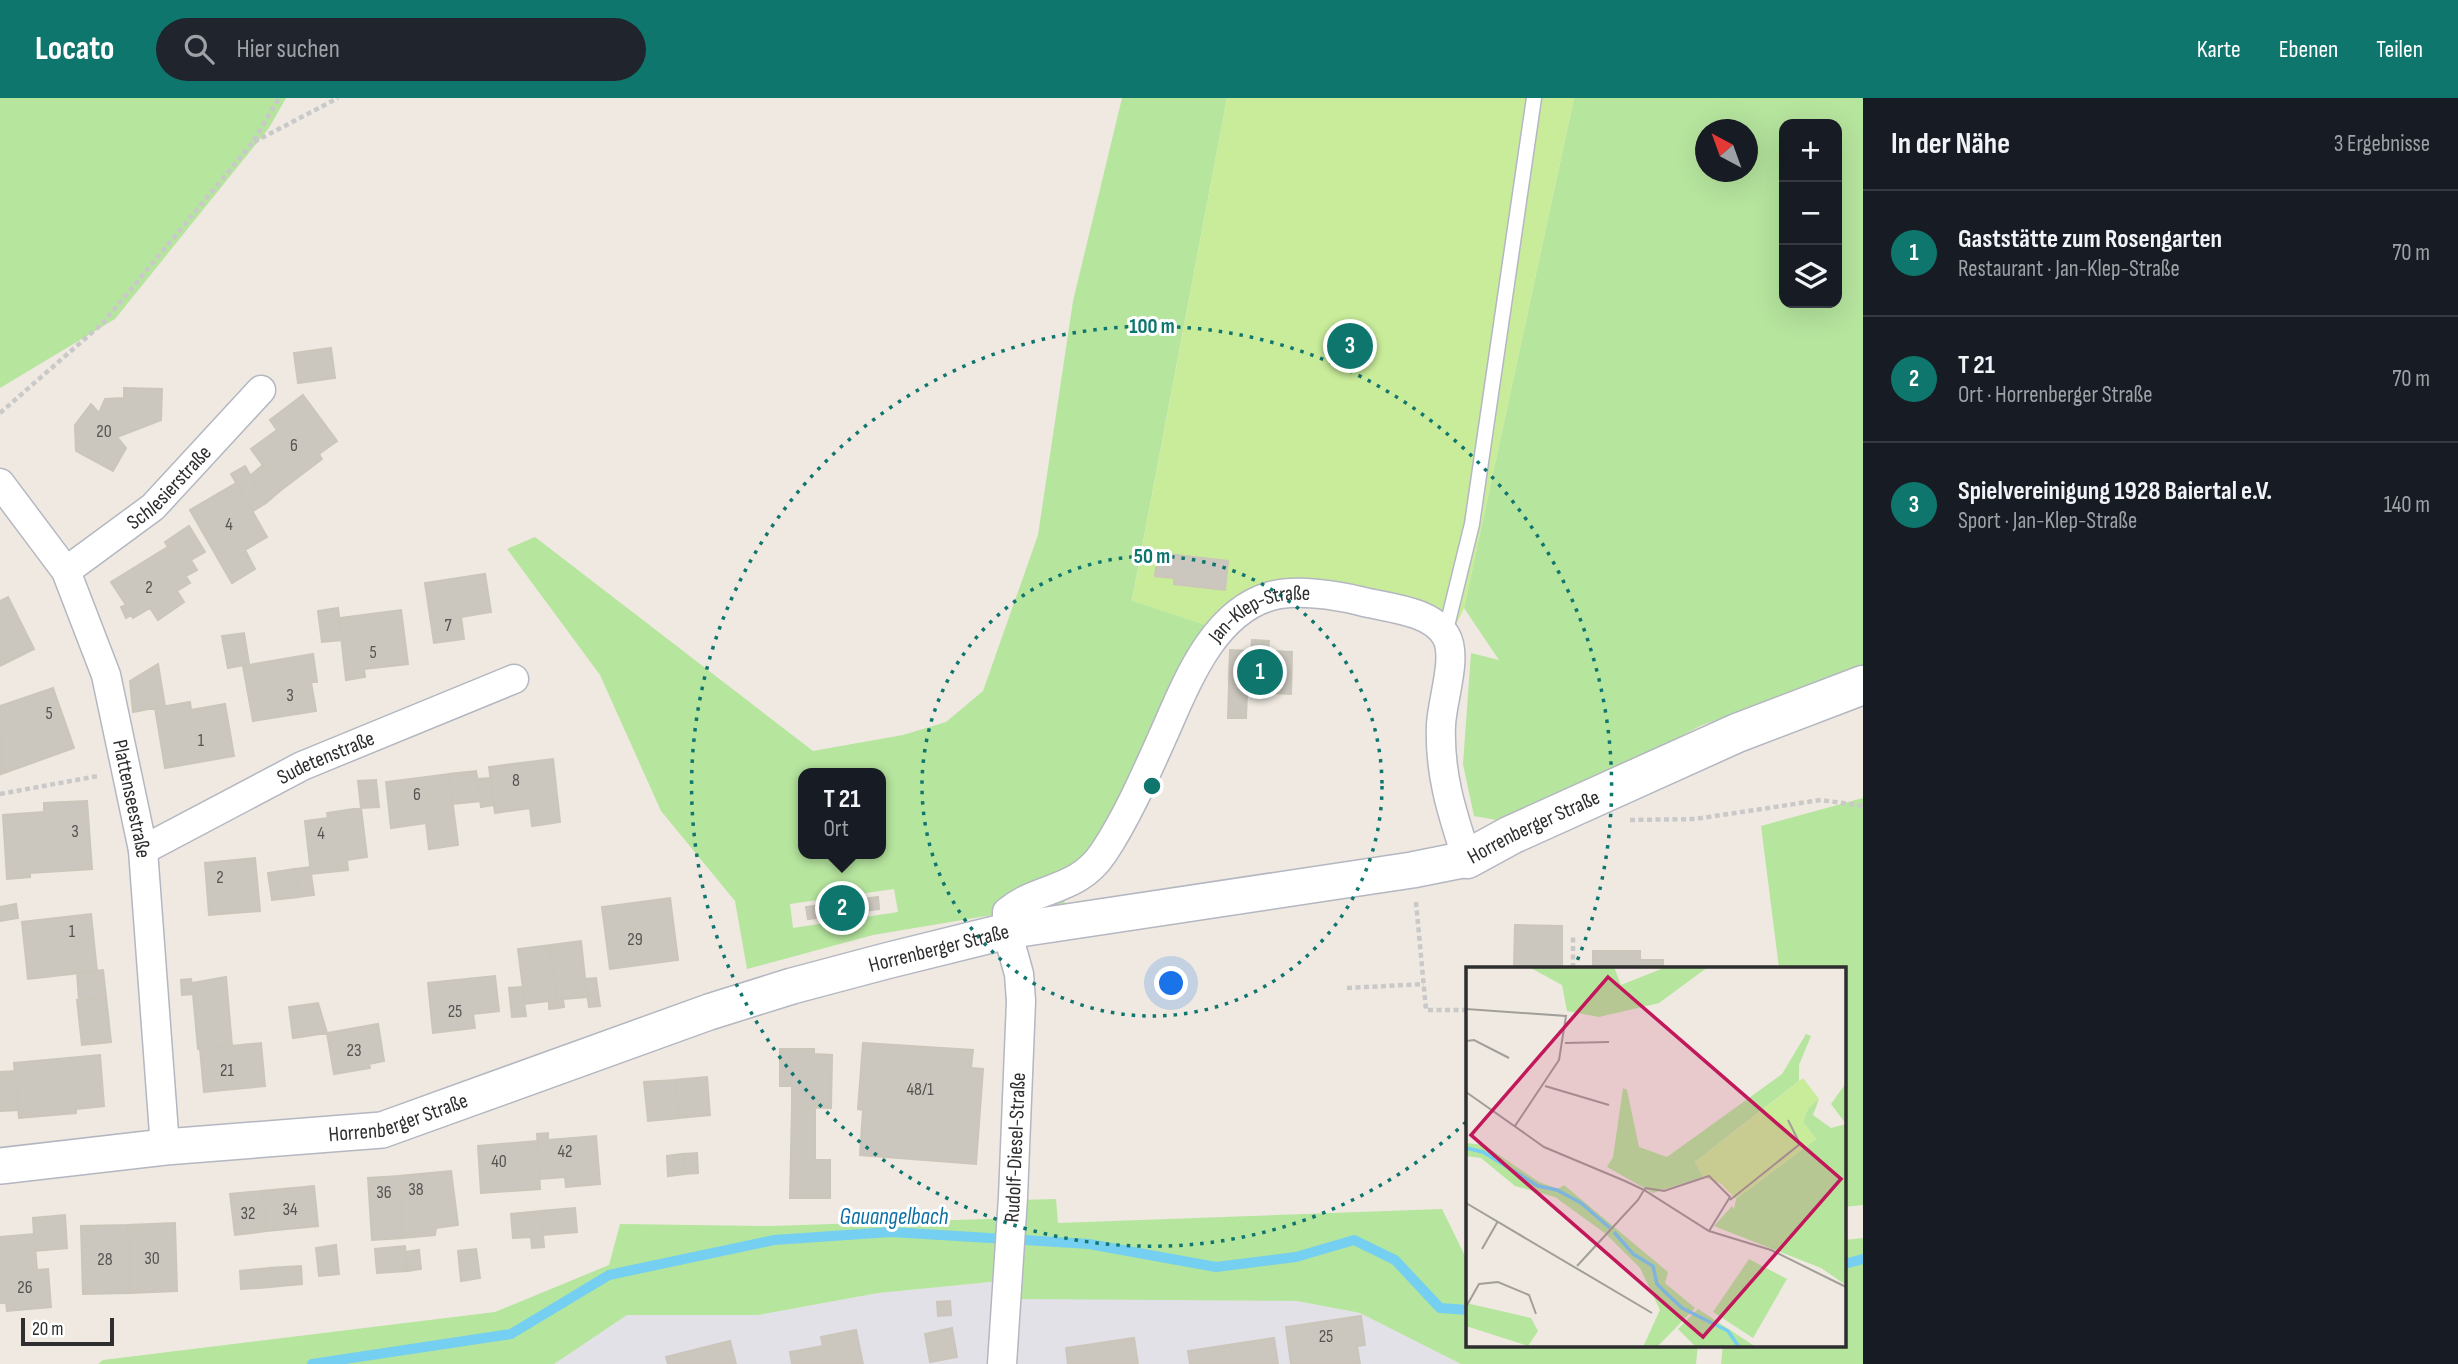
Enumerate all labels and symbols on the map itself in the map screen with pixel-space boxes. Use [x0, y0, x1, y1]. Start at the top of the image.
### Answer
north arrow [1695, 119, 1758, 182]
text: 100 m [1129, 314, 1175, 339]
pin: 3 [1327, 320, 1373, 372]
house number: 20 [96, 421, 112, 442]
house number: 6 [290, 435, 298, 456]
street label: Schlesierstraße [122, 440, 216, 535]
house number: 4 [225, 514, 233, 535]
text: 50 m [1134, 544, 1170, 569]
house number: 2 [145, 577, 153, 598]
street label: Jan-Klep-Straße [1202, 580, 1311, 648]
house number: 7 [444, 615, 452, 636]
house number: 5 [369, 642, 377, 663]
pin: 1 [1237, 646, 1283, 698]
house number: 3 [286, 685, 294, 706]
house number: 5 [45, 703, 53, 724]
street label: Sudetenstraße [273, 725, 378, 790]
house number: 1 [198, 730, 205, 751]
street label: Plattenseestraße [107, 737, 156, 859]
house number: 8 [512, 770, 520, 791]
centre of rings [1140, 774, 1164, 798]
house number: 6 [413, 784, 421, 805]
street label: Horrenberger Straße [1463, 784, 1603, 869]
house number: 3 [71, 821, 79, 842]
house number: 4 [317, 823, 325, 844]
house number: 2 [216, 867, 224, 888]
pin: 2 [819, 882, 865, 934]
street label: Horrenberger Straße [866, 918, 1012, 978]
house number: 1 [69, 921, 76, 942]
house number: 29 [627, 929, 643, 950]
your location [1154, 966, 1188, 1000]
inset map [1466, 967, 1846, 1346]
house number: 25 [448, 1001, 462, 1022]
house number: 23 [347, 1040, 362, 1061]
house number: 21 [220, 1060, 235, 1081]
street label: Rudolf-Diesel-Straße [999, 1072, 1031, 1223]
house number: 48/1 [907, 1079, 934, 1100]
street label: Horrenberger Straße [328, 1088, 471, 1147]
house number: 42 [557, 1141, 573, 1162]
house number: 40 [491, 1151, 507, 1172]
house number: 38 [408, 1179, 424, 1200]
house number: 36 [376, 1182, 392, 1203]
house number: 34 [282, 1199, 298, 1220]
house number: 32 [241, 1203, 255, 1224]
water label: Gauangelbach [840, 1203, 949, 1231]
house number: 30 [144, 1248, 160, 1269]
house number: 28 [97, 1249, 113, 1270]
house number: 26 [17, 1277, 33, 1298]
scale bar [21, 1315, 114, 1347]
house number: 25 [1319, 1326, 1333, 1347]

